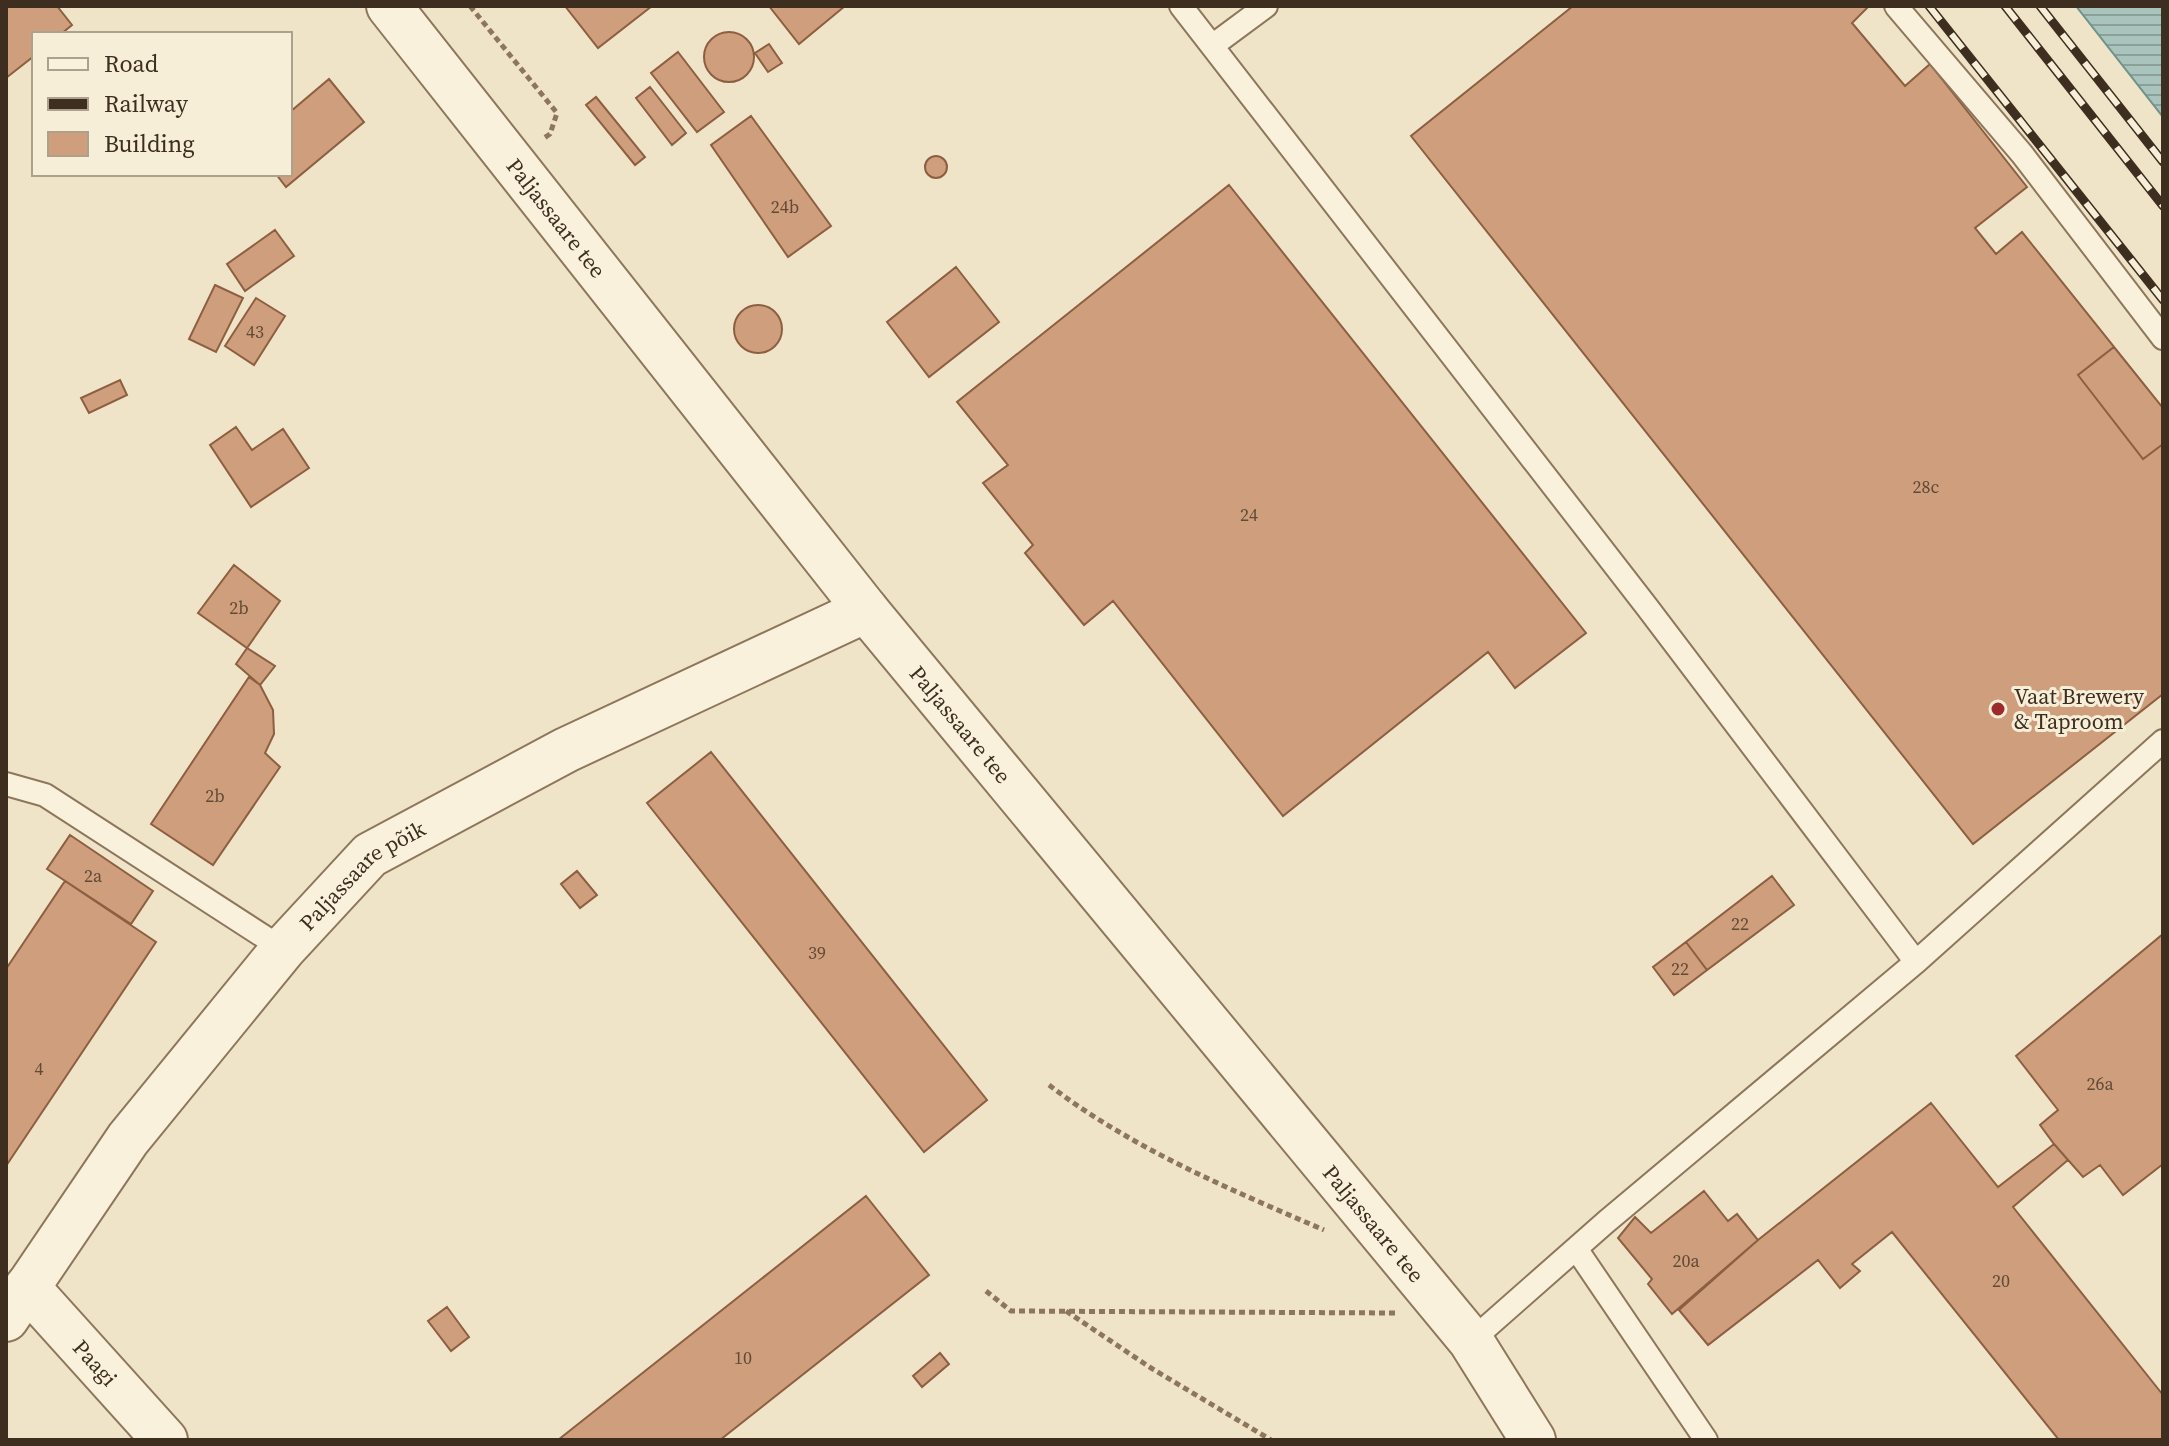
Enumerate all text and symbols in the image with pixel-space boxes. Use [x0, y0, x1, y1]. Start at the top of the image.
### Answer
legend [32, 32, 292, 176]
text: Road [104, 47, 159, 80]
text: Railway [104, 87, 189, 120]
text: Building [104, 127, 195, 160]
street label: Paljassaare tee [500, 152, 613, 284]
house number: 24b [771, 194, 799, 219]
house number: 43 [246, 319, 264, 344]
house number: 28c [1913, 474, 1940, 499]
house number: 24 [1240, 502, 1258, 527]
house number: 2b [229, 595, 249, 620]
street label: Paljassaare tee [903, 659, 1018, 790]
place label: Vaat Brewery & Taproom [2014, 681, 2145, 736]
marker: Vaat Brewery & Taproom [1989, 700, 2007, 718]
house number: 2b [205, 783, 225, 808]
street label: Paljassaare põik [292, 813, 431, 937]
house number: 2a [84, 863, 103, 888]
house number: 22 [1731, 911, 1749, 936]
house number: 39 [808, 940, 826, 965]
house number: 22 [1671, 956, 1689, 981]
house number: 4 [35, 1056, 44, 1081]
house number: 26a [2086, 1071, 2114, 1096]
street label: Paljassaare tee [1316, 1158, 1431, 1289]
house number: 20a [1672, 1248, 1700, 1273]
house number: 20 [1992, 1268, 2010, 1293]
street label: Paagi [66, 1333, 124, 1393]
house number: 10 [734, 1345, 752, 1370]

